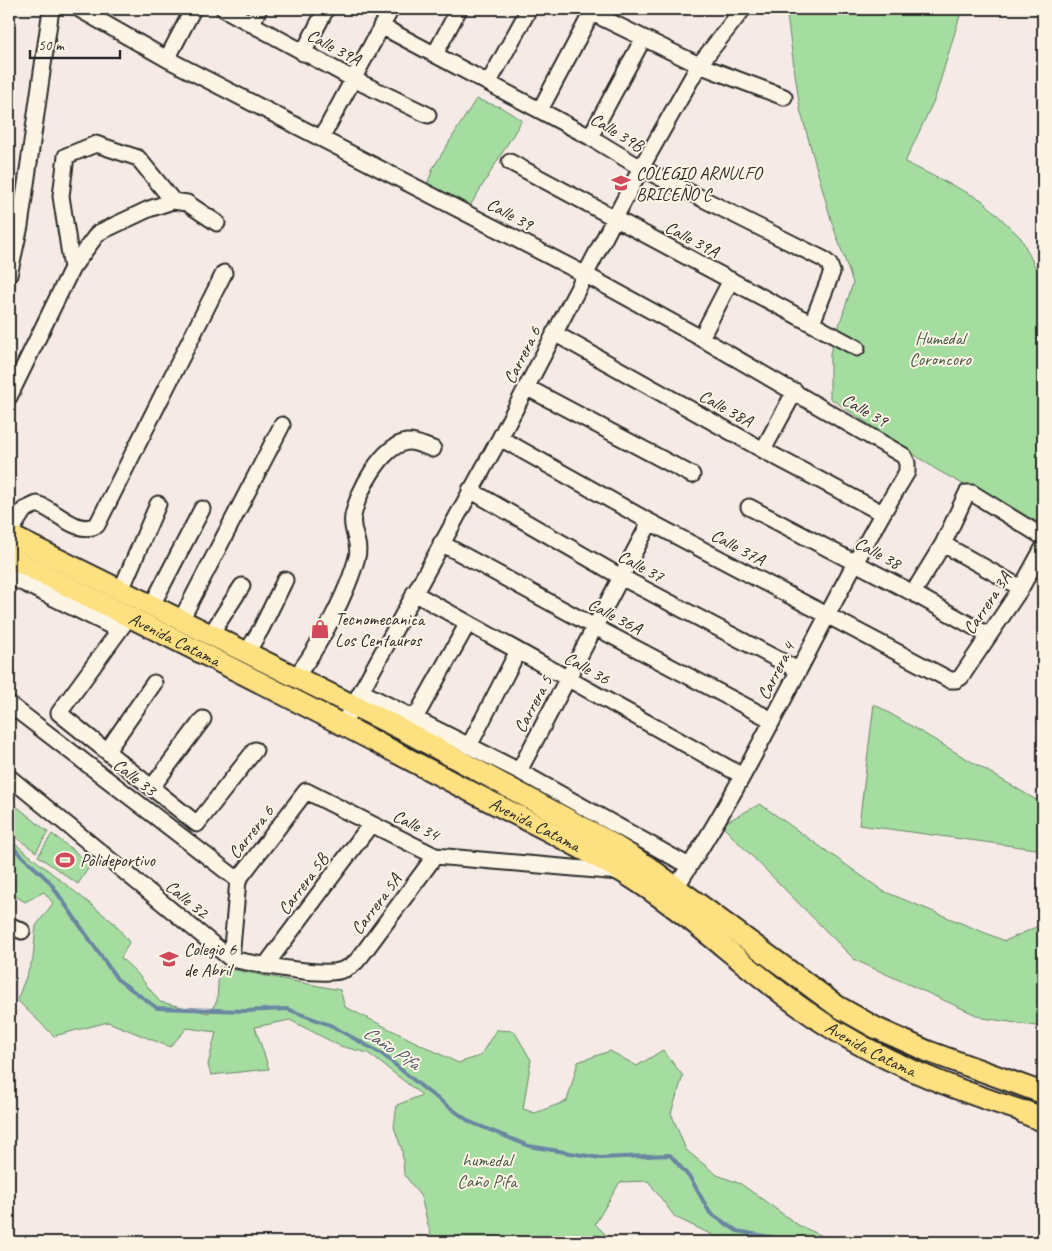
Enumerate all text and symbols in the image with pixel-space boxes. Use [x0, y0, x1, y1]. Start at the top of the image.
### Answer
street label: Calle 39A [303, 24, 366, 71]
scale bar [30, 28, 120, 60]
text: 50 m [38, 36, 65, 55]
street label: Calle 39B [586, 108, 649, 157]
place label: COLEGIO ARNULFO BRICEÑO C [636, 162, 764, 205]
school or university icon: COLEGIO ARNULFO BRICEÑO C [610, 172, 632, 194]
street label: Calle 39 [483, 193, 538, 236]
street label: Calle 39A [661, 216, 724, 263]
street label: Carrera 6 [498, 322, 546, 387]
park label: Humedal Coroncoro [909, 327, 972, 370]
street label: Calle 38A [695, 384, 757, 432]
street label: Calle 39 [838, 388, 893, 433]
street label: Calle 37A [707, 524, 770, 571]
street label: Calle 38 [851, 532, 906, 575]
street label: Calle 37 [614, 545, 669, 588]
street label: Carrera 3A [958, 567, 1016, 638]
street label: Calle 36A [584, 593, 647, 640]
street label: Avenida Catama [125, 607, 225, 672]
place label: Tecnomecanica Los Centauros [335, 608, 426, 651]
shop icon: Tecnomecanica Los Centauros [309, 618, 331, 640]
street label: Carrera 4 [752, 637, 801, 703]
street label: Calle 36 [560, 647, 614, 690]
street label: Carrera 5 [509, 671, 558, 736]
street label: Calle 33 [109, 753, 163, 802]
street label: Avenida Catama [486, 792, 586, 857]
street label: Carrera 6 [223, 800, 279, 863]
street label: Calle 34 [389, 804, 444, 846]
street label: Carrera 5B [273, 848, 334, 919]
sports icon: Polideportivo [54, 849, 76, 871]
place label: Polideportivo [80, 849, 156, 871]
street label: Carrera 5A [346, 868, 407, 939]
street label: Calle 32 [161, 875, 214, 924]
place label: Colegio 6 de Abril [184, 938, 237, 981]
school or university icon: Colegio 6 de Abril [158, 948, 180, 970]
street label: Avenida Catama [821, 1016, 921, 1082]
water label: Caño Pifa [359, 1020, 426, 1077]
park label: humedal Caño Pifa [457, 1149, 518, 1192]

